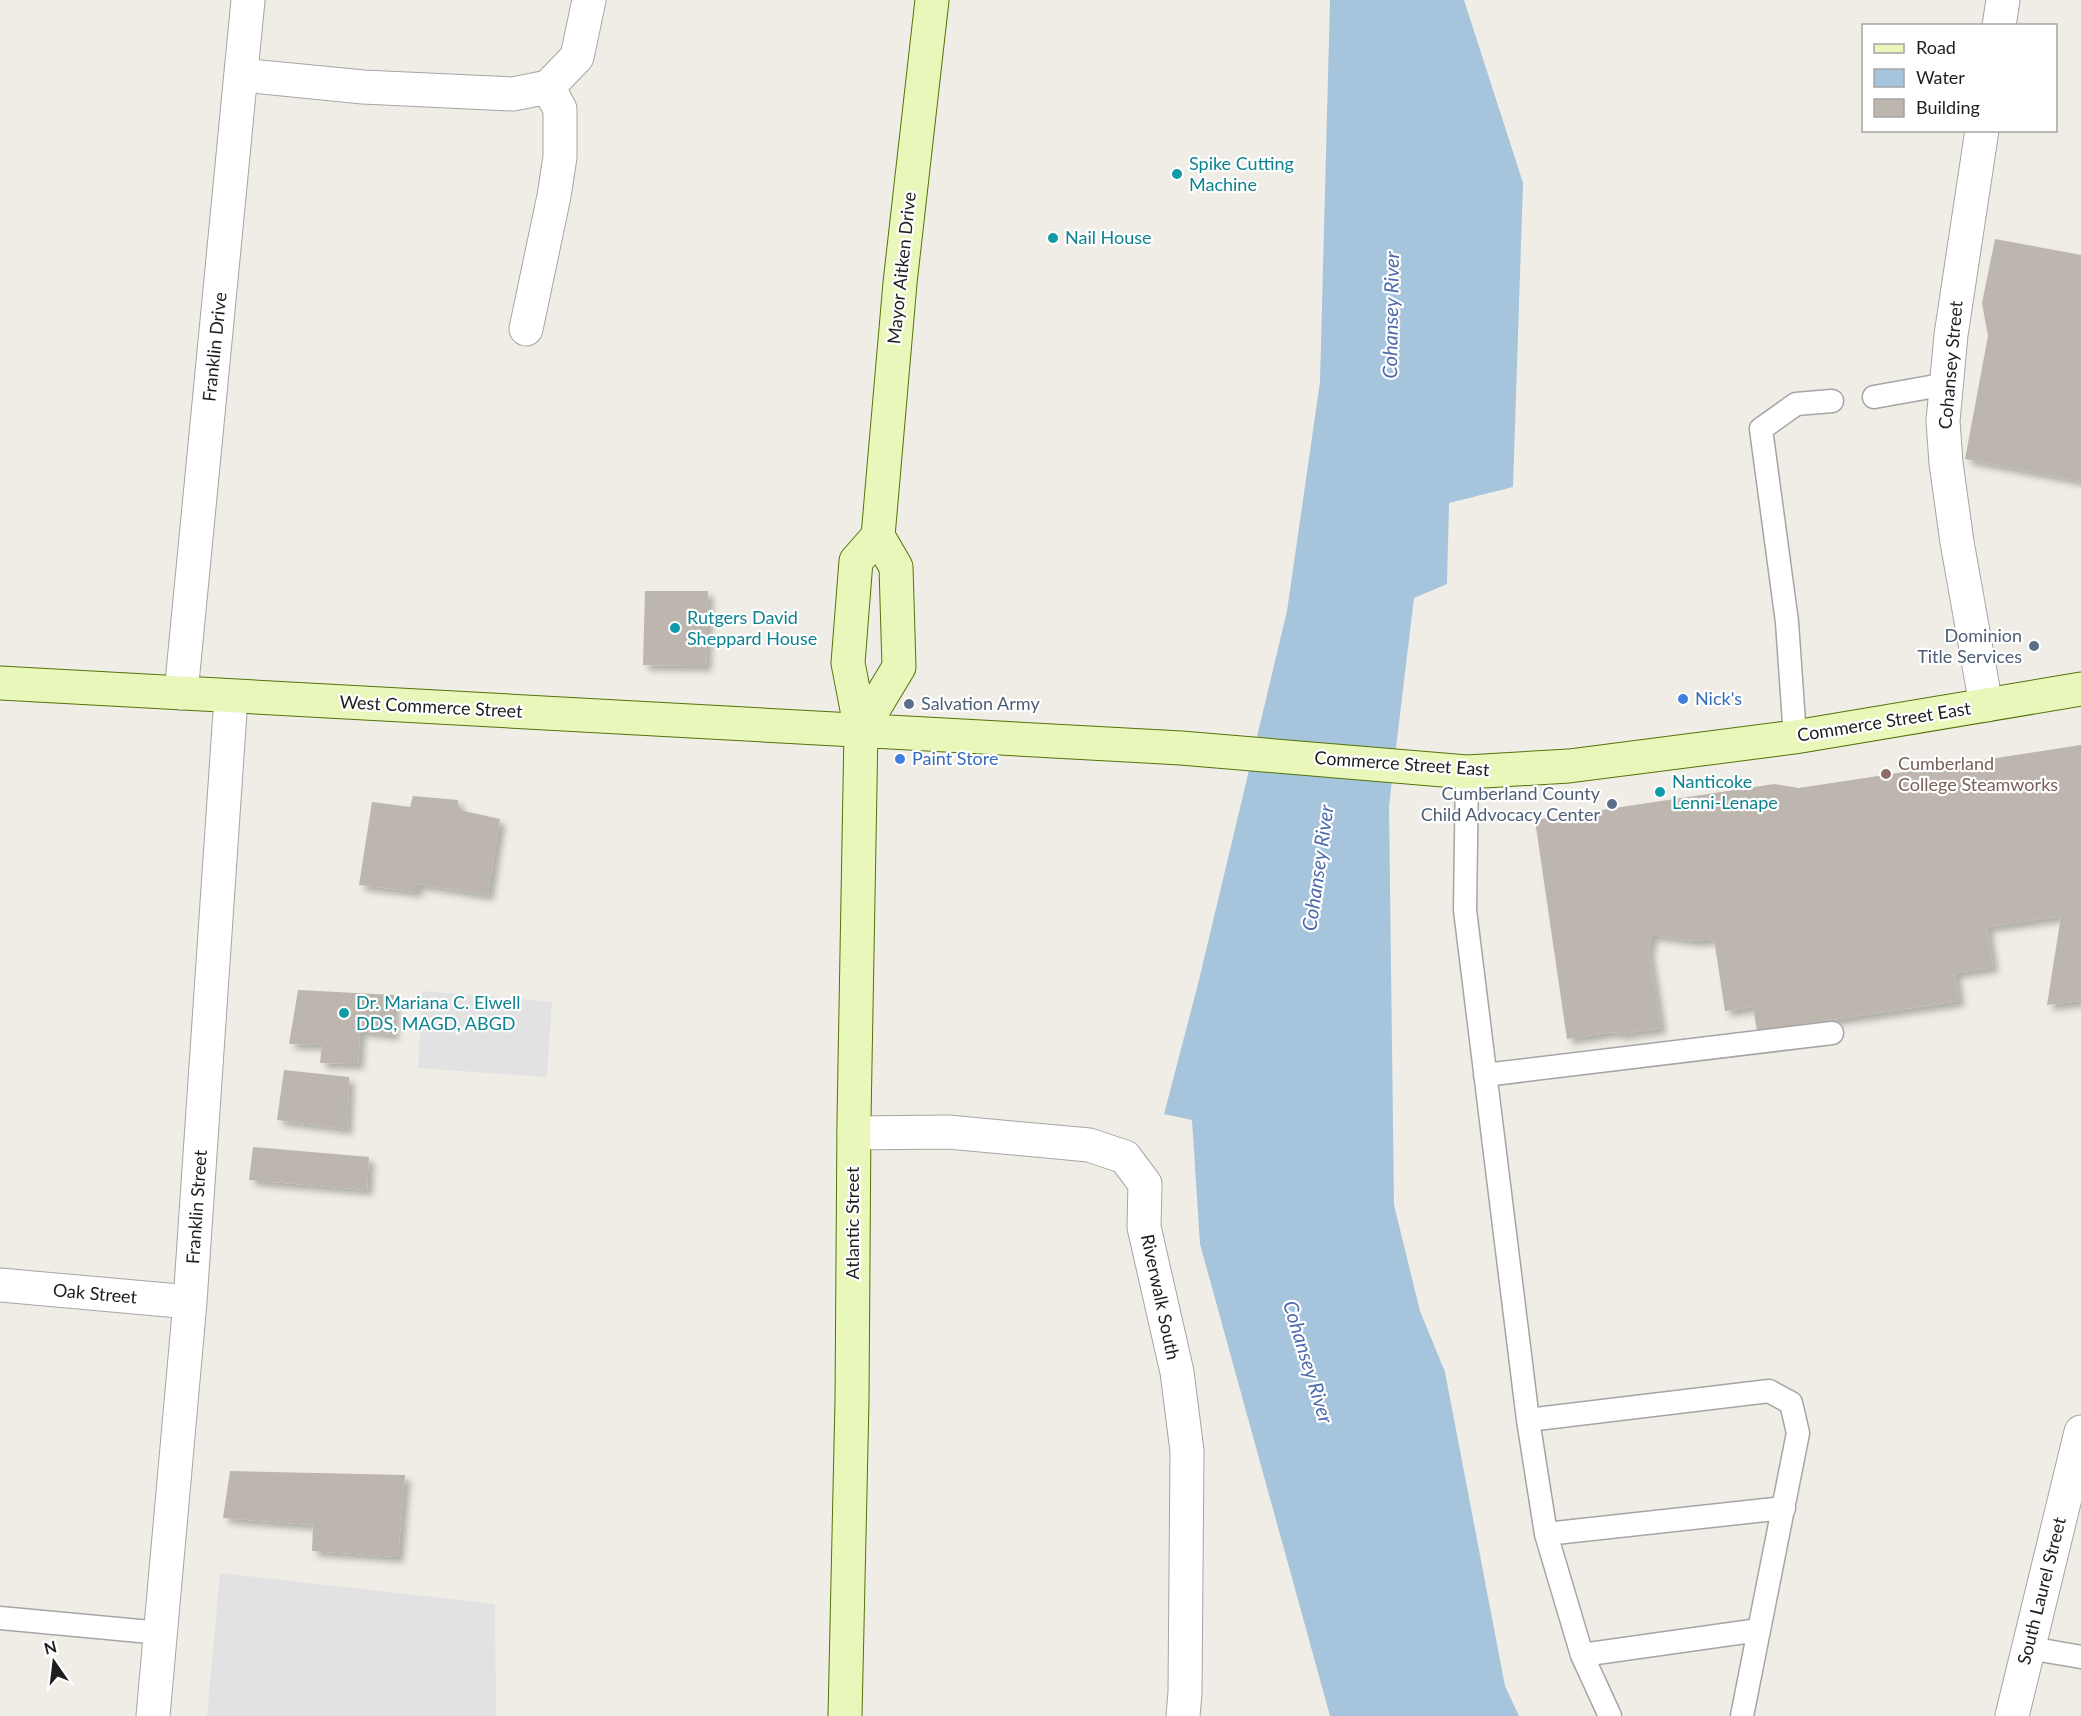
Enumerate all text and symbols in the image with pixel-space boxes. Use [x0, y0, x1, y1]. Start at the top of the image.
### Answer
legend [1862, 24, 2057, 132]
text: Road [1916, 36, 1956, 58]
text: Water [1916, 66, 1965, 88]
text: Building [1916, 96, 1980, 118]
place label: Spike Cutting Machine [1189, 152, 1294, 195]
marker: Spike Cutting Machine [1170, 167, 1184, 181]
street label: Mayor Aitken Drive [882, 191, 920, 345]
place label: Nail House [1065, 226, 1152, 248]
marker: Nail House [1046, 231, 1060, 245]
water label: Cohansey River [1377, 250, 1403, 379]
street label: Franklin Drive [197, 291, 231, 403]
street label: Cohansey Street [1933, 299, 1967, 430]
place label: Rutgers David Sheppard House [687, 606, 817, 649]
marker: Rutgers David Sheppard House [668, 621, 682, 635]
place label: Dominion Title Services [1917, 624, 2022, 667]
marker: Dominion Title Services [2027, 639, 2041, 653]
place label: Nick's [1695, 687, 1742, 709]
street label: West Commerce Street [339, 690, 524, 722]
place label: Salvation Army [921, 692, 1040, 714]
marker: Nick's [1676, 692, 1690, 706]
street label: Commerce Street East [1796, 696, 1973, 746]
marker: Salvation Army [902, 697, 916, 711]
street label: Commerce Street East [1314, 746, 1491, 780]
place label: Paint Store [912, 747, 998, 769]
marker: Paint Store [893, 752, 907, 766]
place label: Cumberland College Steamworks [1898, 752, 2058, 795]
marker: Cumberland College Steamworks [1879, 767, 1893, 781]
place label: Nanticoke Lenni-Lenape [1672, 770, 1778, 813]
place label: Cumberland County Child Advocacy Center [1421, 782, 1601, 825]
marker: Nanticoke Lenni-Lenape [1653, 785, 1667, 799]
marker: Cumberland County Child Advocacy Center [1605, 797, 1619, 811]
water label: Cohansey River [1296, 802, 1338, 932]
place label: Dr. Mariana C. Elwell DDS, MAGD, ABGD [356, 991, 520, 1034]
marker: Dr. Mariana C. Elwell DDS, MAGD, ABGD [337, 1006, 351, 1020]
street label: Franklin Street [181, 1148, 211, 1265]
street label: Atlantic Street [841, 1166, 863, 1279]
street label: Riverwalk South [1137, 1232, 1185, 1362]
street label: Oak Street [52, 1278, 139, 1308]
water label: Cohansey River [1279, 1297, 1339, 1427]
street label: South Laurel Street [2012, 1514, 2070, 1667]
north arrow [24, 1632, 84, 1692]
text: N [42, 1636, 59, 1658]

